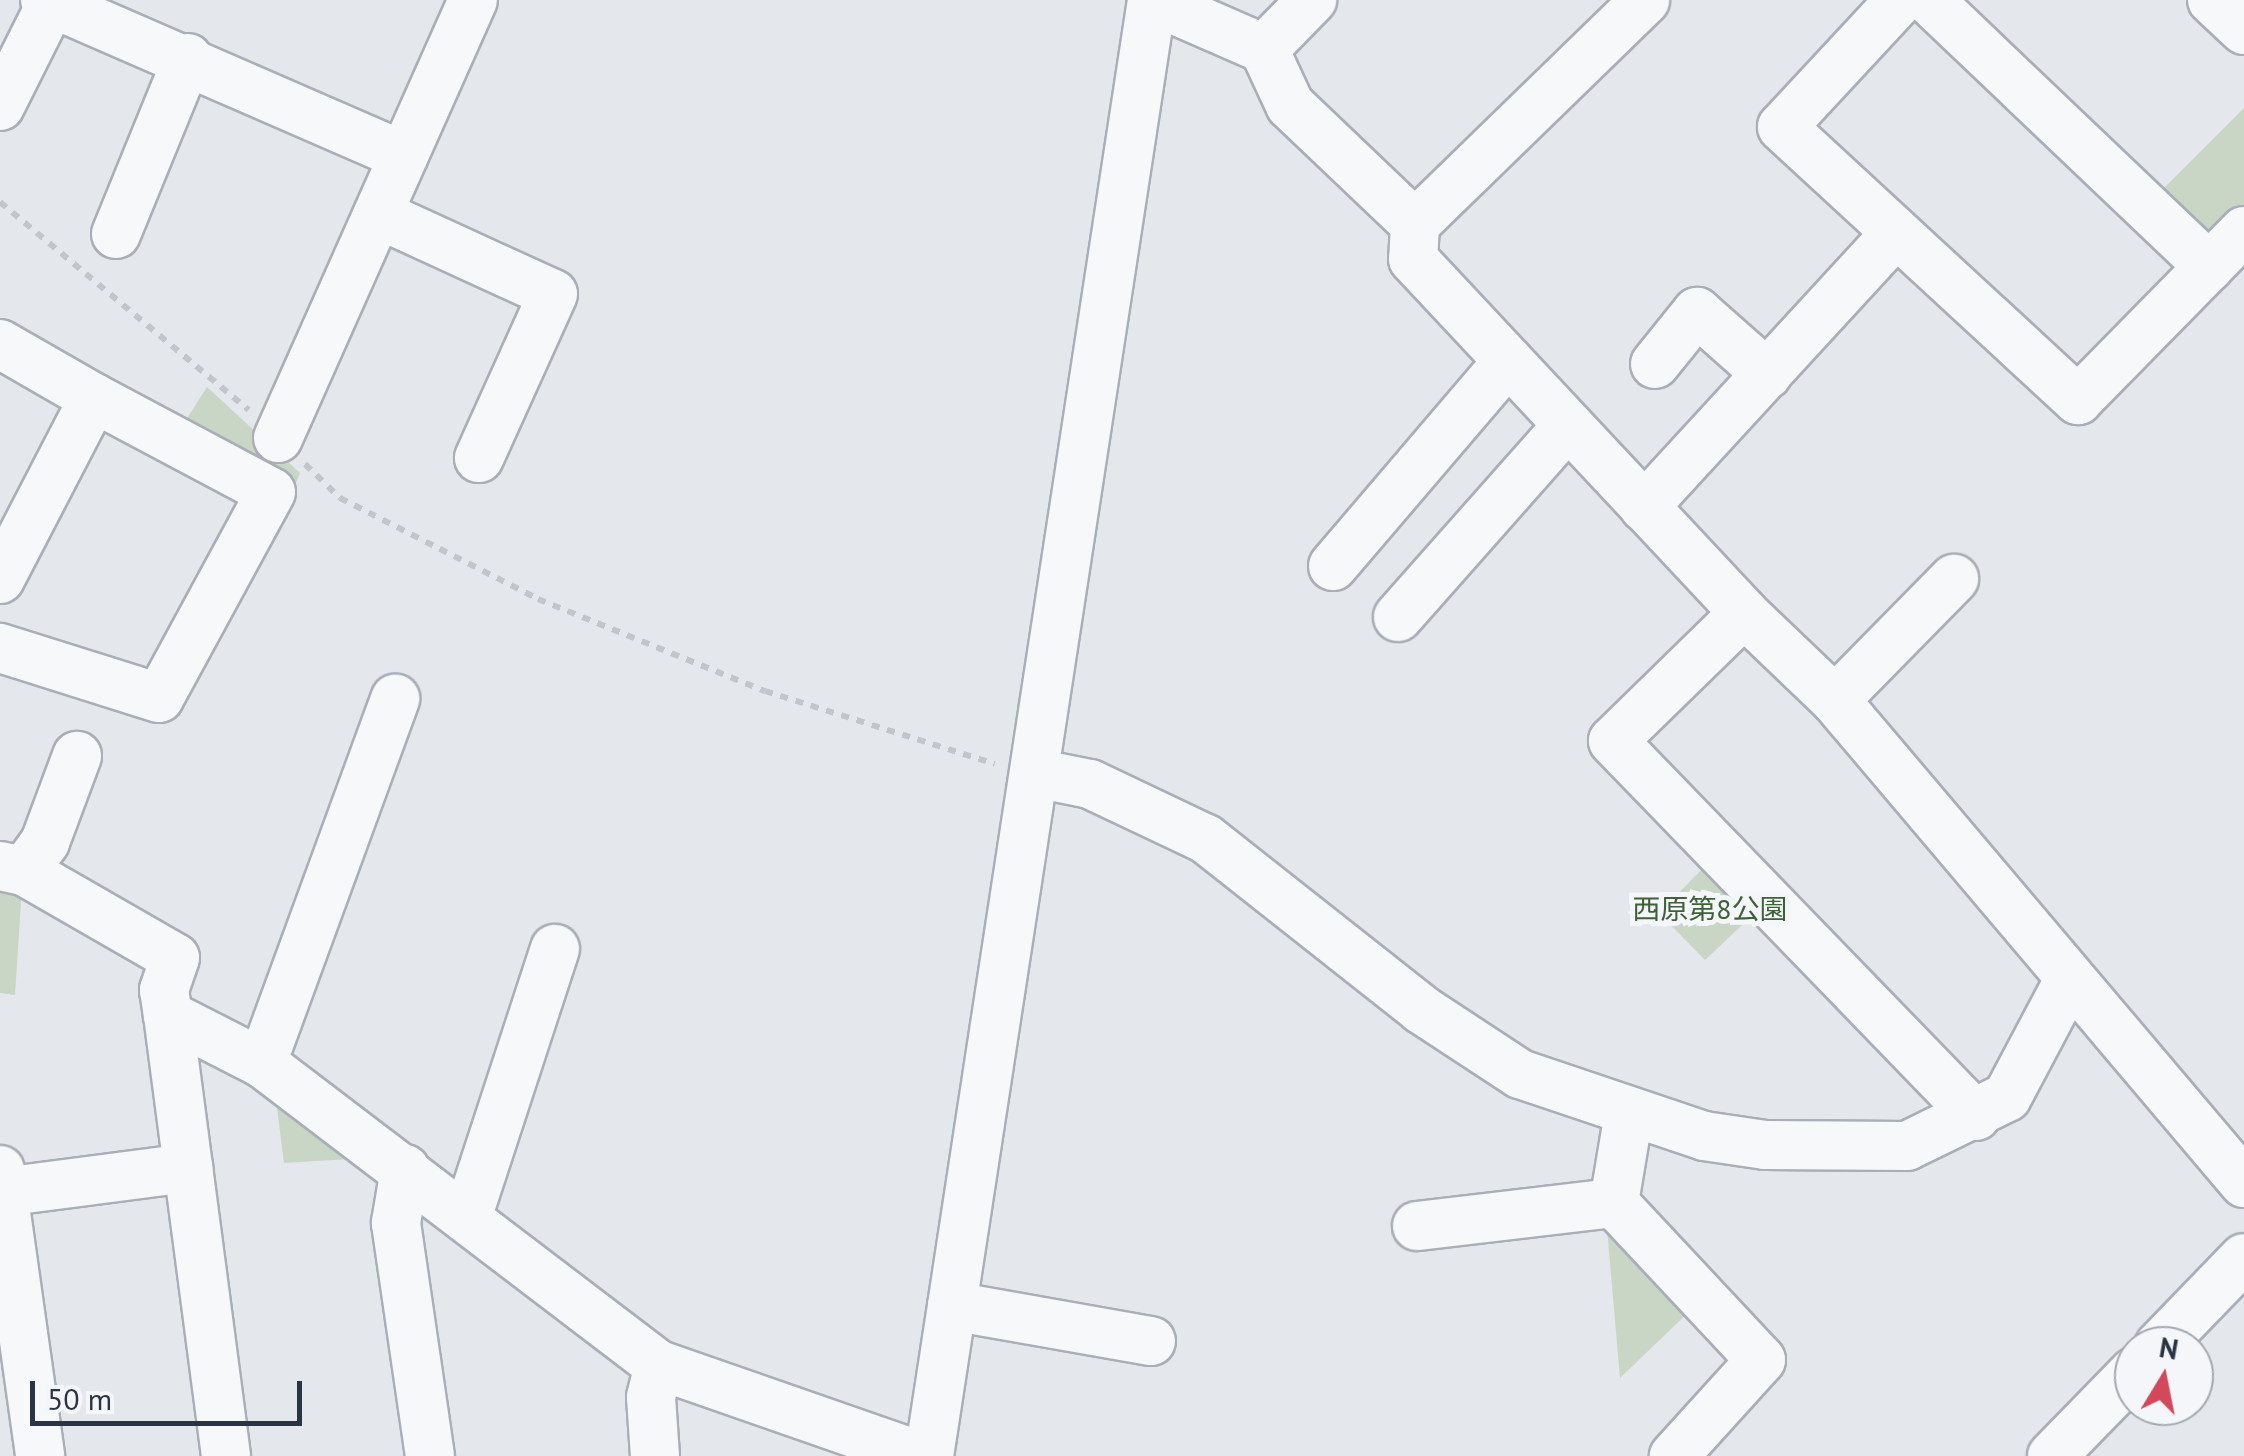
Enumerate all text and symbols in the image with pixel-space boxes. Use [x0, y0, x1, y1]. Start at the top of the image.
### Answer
park label: 西原第8公園 [1632, 892, 1788, 926]
north arrow [2114, 1326, 2214, 1426]
text: N [2157, 1328, 2181, 1368]
scale bar [35, 1361, 308, 1423]
text: 50 m [47, 1379, 112, 1418]

